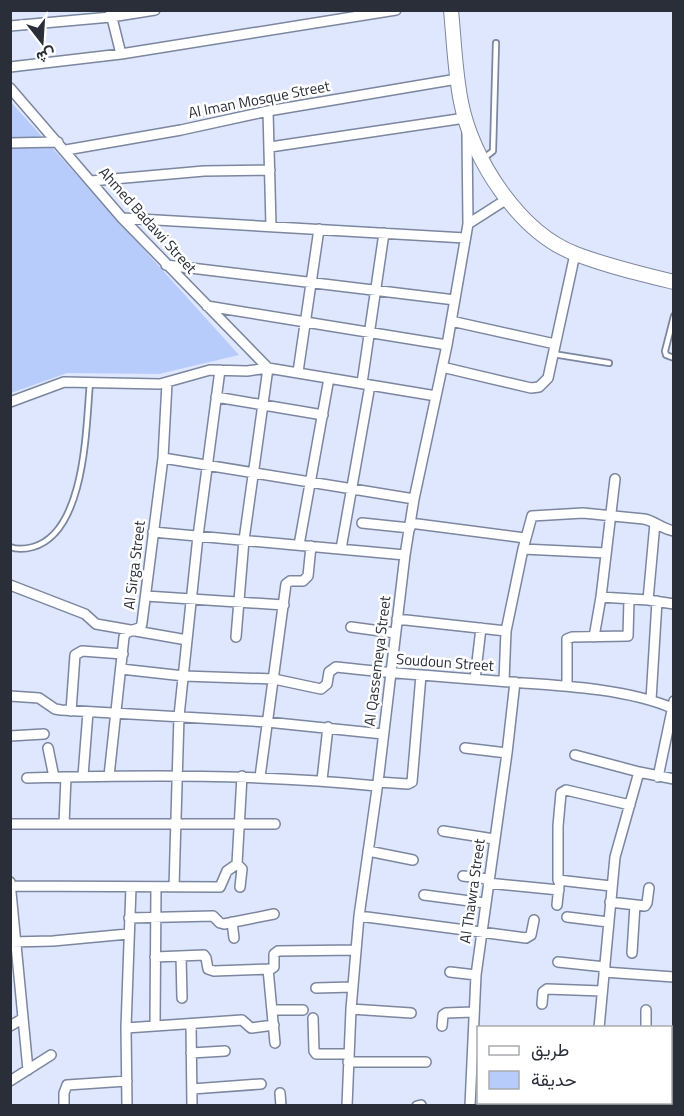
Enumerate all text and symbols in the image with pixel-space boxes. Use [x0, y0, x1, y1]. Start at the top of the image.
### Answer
north arrow [12, 12, 72, 72]
text: ش [34, 42, 59, 71]
street label: Al Iman Mosque Street [186, 74, 332, 124]
street label: Ahmed Badawi Street [94, 161, 203, 279]
street label: Al Sirga Street [117, 519, 151, 611]
street label: Al Qassemeya Street [358, 594, 396, 728]
street label: Soudoun Street [395, 647, 495, 677]
street label: Al Thawra Street [453, 837, 491, 945]
legend [477, 1026, 672, 1104]
text: طريق [531, 1036, 569, 1063]
text: حديقة [531, 1066, 577, 1093]

